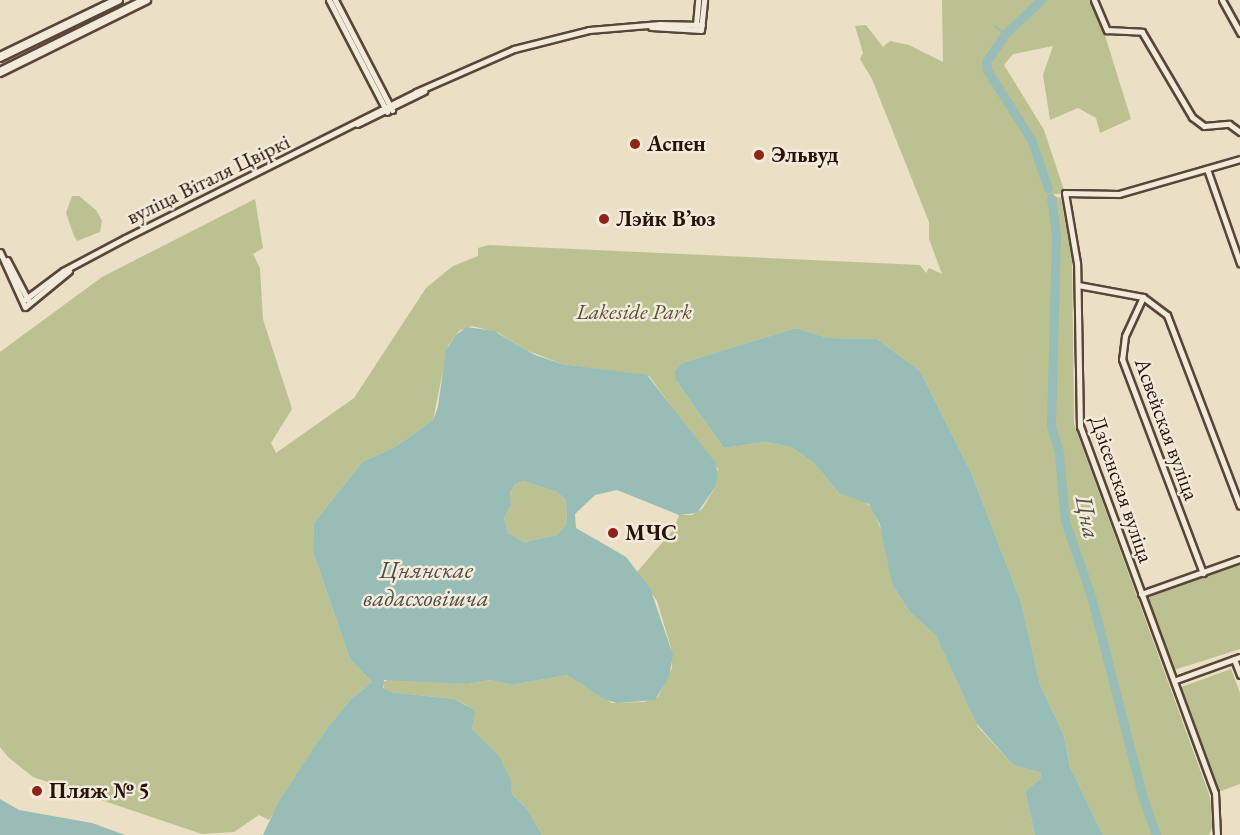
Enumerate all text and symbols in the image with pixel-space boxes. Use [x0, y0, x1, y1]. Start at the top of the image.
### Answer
street label: вуліца Віталя Цвіркі [122, 128, 294, 230]
place label: Аспен [647, 131, 706, 157]
marker: Аспен [628, 137, 642, 151]
place label: Эльвуд [771, 142, 839, 168]
marker: Эльвуд [752, 148, 766, 162]
place label: Лэйк В’юз [616, 206, 716, 232]
marker: Лэйк В’юз [597, 212, 611, 226]
park label: Lakeside Park [576, 299, 692, 325]
street label: Асвейская вуліца [1129, 354, 1205, 504]
street label: Дзісенская вуліца [1084, 412, 1160, 566]
water label: Цна [1069, 493, 1107, 541]
place label: МЧС [625, 520, 677, 546]
marker: МЧС [606, 526, 620, 540]
water label: Цнянскае вадасховішча [363, 556, 489, 612]
place label: Пляж № 5 [49, 778, 150, 804]
marker: Пляж № 5 [30, 784, 44, 798]

